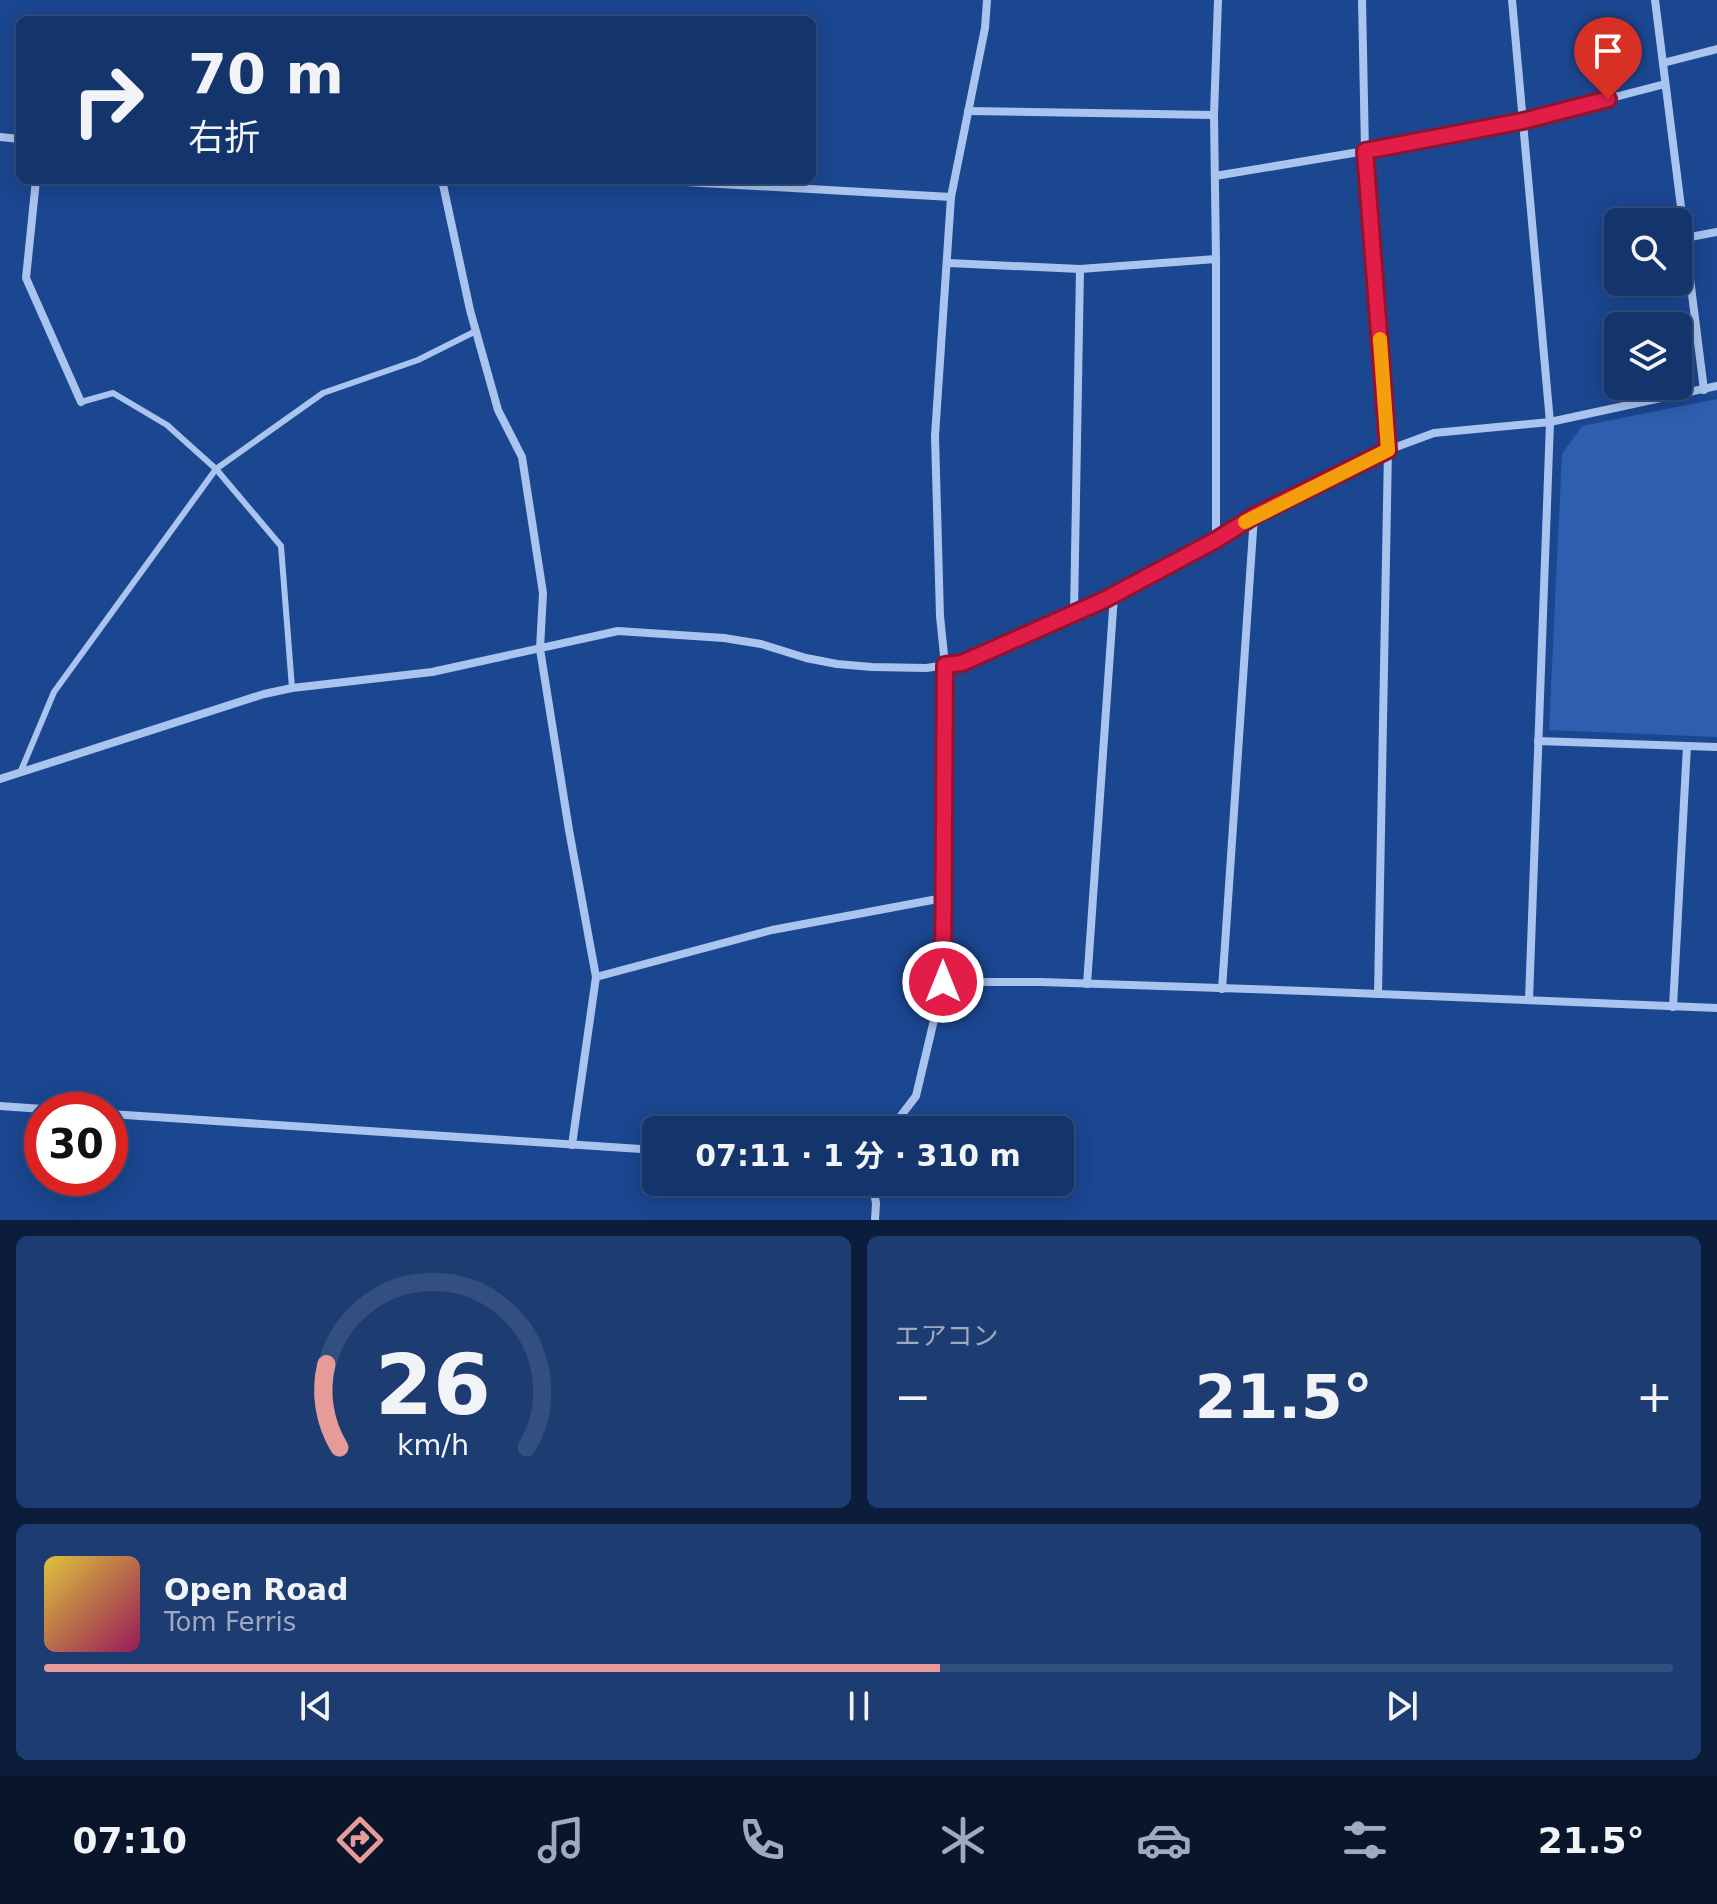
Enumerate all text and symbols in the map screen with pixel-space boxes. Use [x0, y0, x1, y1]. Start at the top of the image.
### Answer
pin [1574, 17, 1642, 99]
icon: arrive [1586, 29, 1630, 73]
text: 70 m [188, 41, 344, 106]
icon: right [56, 48, 160, 152]
text: 右折 [188, 117, 260, 158]
map controls [1604, 208, 1692, 400]
button: search [1604, 208, 1692, 296]
button: layers [1604, 312, 1692, 400]
position arrow [901, 940, 985, 1024]
speed limit sign: 30 [24, 1092, 128, 1196]
text: 07:11 · 1 分 · 310 m [695, 1138, 1021, 1173]
text: エアコン [895, 1321, 999, 1351]
text: 26 [375, 1337, 491, 1434]
text: 21.5° [1195, 1362, 1373, 1432]
text: − [895, 1371, 931, 1422]
text: + [1636, 1371, 1673, 1422]
text: km/h [397, 1428, 469, 1462]
text: Open Road [164, 1572, 349, 1607]
text: Tom Ferris [164, 1607, 296, 1637]
icon: previous [294, 1684, 338, 1728]
icon: pause [837, 1684, 881, 1728]
icon: next [1380, 1684, 1424, 1728]
icon: directions [332, 1812, 388, 1868]
icon: music [533, 1812, 589, 1868]
icon: phone [734, 1812, 790, 1868]
icon: climate [935, 1812, 991, 1868]
icon: car [1136, 1812, 1192, 1868]
icon: filters [1337, 1812, 1393, 1868]
text: 07:10 [72, 1820, 187, 1861]
text: 21.5° [1538, 1820, 1644, 1861]

